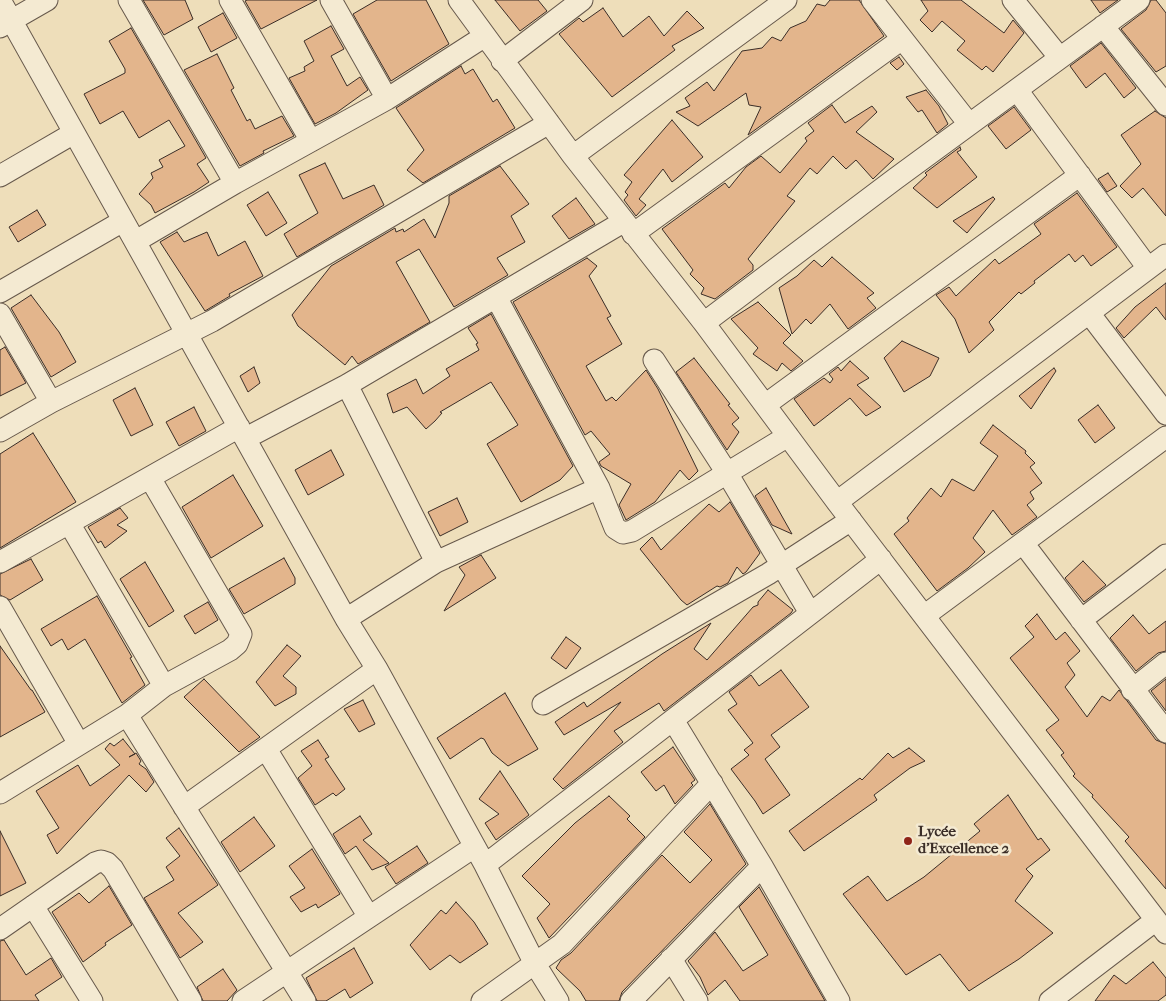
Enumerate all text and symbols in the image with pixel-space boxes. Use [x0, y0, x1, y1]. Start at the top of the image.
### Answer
place label: Lycée d'Excellence 2 [918, 823, 1009, 858]
marker: Lycée d'Excellence 2 [902, 835, 914, 847]

